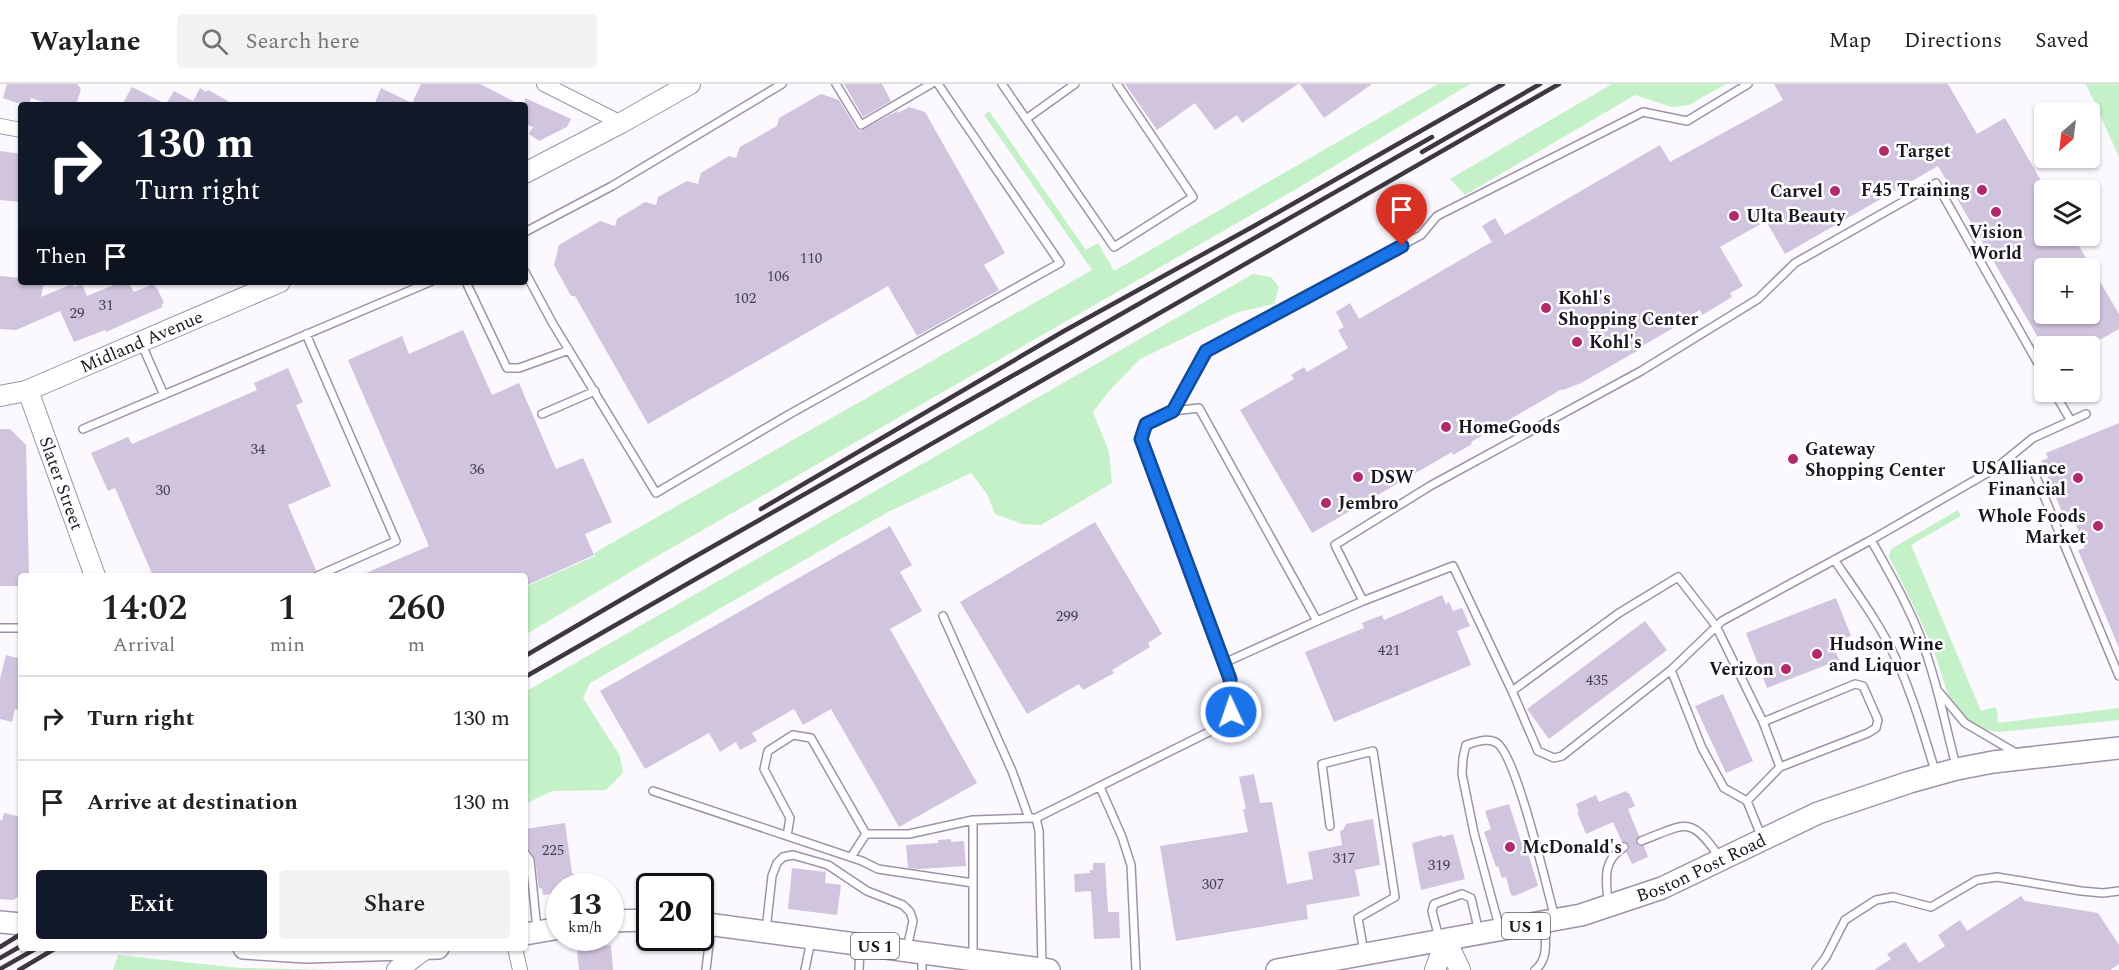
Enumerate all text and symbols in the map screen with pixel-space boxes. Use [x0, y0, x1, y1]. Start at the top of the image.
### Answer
search box [177, 14, 597, 68]
text: Waylane [30, 20, 141, 63]
icon: search [198, 25, 231, 58]
text: Search here [246, 25, 360, 58]
text: Map [1829, 25, 1871, 57]
text: Directions [1904, 25, 2002, 57]
text: Saved [2035, 25, 2089, 57]
north arrow [2034, 102, 2100, 168]
map controls [2034, 102, 2100, 402]
text: 130 m [135, 113, 254, 176]
icon: right [36, 126, 114, 204]
place label: Target [1896, 138, 1951, 165]
marker: Target [1877, 144, 1891, 158]
text: Turn right [135, 170, 260, 212]
place label: F45 Training [1861, 177, 1970, 204]
place label: Carvel [1770, 178, 1823, 205]
button: layers [2034, 180, 2100, 246]
marker: F45 Training [1975, 183, 1989, 197]
pin [1376, 184, 1427, 246]
marker: Carvel [1828, 184, 1842, 198]
icon: arrive [1385, 193, 1418, 226]
place label: Ulta Beauty [1746, 203, 1846, 230]
marker: Vision World [1989, 205, 2003, 219]
marker: Ulta Beauty [1727, 209, 1741, 223]
place label: Vision World [1969, 219, 2023, 267]
text: Then [36, 240, 87, 273]
icon: arrive [99, 240, 132, 273]
house number: 110 [800, 247, 822, 270]
button: + [2034, 258, 2100, 324]
house number: 106 [767, 265, 790, 288]
place label: Kohl's Shopping Center [1558, 285, 1698, 333]
house number: 102 [734, 287, 756, 310]
house number: 31 [98, 294, 114, 317]
marker: Kohl's Shopping Center [1539, 301, 1553, 315]
house number: 29 [69, 302, 85, 325]
street label: Midland Avenue [76, 304, 207, 380]
place label: Kohl's [1589, 329, 1642, 356]
marker: Kohl's [1570, 335, 1584, 349]
button: − [2034, 336, 2100, 402]
place label: HomeGoods [1458, 414, 1560, 441]
marker: HomeGoods [1439, 420, 1453, 434]
street label: Slater Street [32, 433, 90, 534]
place label: Gateway Shopping Center [1805, 436, 1945, 484]
house number: 34 [250, 438, 266, 461]
marker: Gateway Shopping Center [1786, 452, 1800, 466]
place label: USAlliance Financial [1971, 455, 2066, 503]
house number: 36 [469, 458, 485, 481]
place label: DSW [1370, 464, 1414, 491]
marker: DSW [1351, 470, 1365, 484]
marker: USAlliance Financial [2071, 471, 2085, 485]
house number: 30 [155, 479, 171, 502]
place label: Jembro [1338, 490, 1399, 517]
marker: Jembro [1319, 496, 1333, 510]
place label: Whole Foods Market [1977, 503, 2086, 551]
marker: Whole Foods Market [2091, 519, 2105, 533]
text: 14:02 [101, 581, 187, 636]
text: 1 [278, 581, 297, 636]
text: 260 [387, 581, 445, 636]
house number: 299 [1056, 605, 1078, 628]
text: Arrival [113, 630, 175, 660]
text: min [270, 630, 305, 660]
text: m [408, 630, 425, 660]
place label: Hudson Wine and Liquor [1829, 631, 1943, 679]
house number: 421 [1378, 639, 1400, 662]
marker: Hudson Wine and Liquor [1810, 647, 1824, 661]
place label: Verizon [1709, 656, 1774, 683]
marker: Verizon [1779, 662, 1793, 676]
house number: 435 [1586, 669, 1608, 692]
position arrow [1199, 680, 1263, 744]
icon: right [36, 702, 69, 735]
text: Turn right [87, 702, 194, 735]
text: 130 m [453, 702, 510, 735]
icon: arrive [36, 786, 69, 819]
text: Arrive at destination [87, 786, 298, 819]
text: 130 m [453, 786, 510, 819]
street label: Boston Post Road [1633, 827, 1771, 910]
place label: McDonald's [1522, 834, 1622, 861]
house number: 225 [542, 839, 564, 862]
marker: McDonald's [1503, 840, 1517, 854]
house number: 317 [1333, 847, 1355, 870]
house number: 319 [1428, 854, 1450, 877]
button: Exit [36, 870, 267, 939]
button: Share [279, 870, 510, 939]
speed limit sign: 20 [636, 873, 714, 951]
house number: 307 [1202, 873, 1224, 896]
text: 13 [568, 882, 602, 928]
road number: US 1 [1502, 913, 1550, 939]
text: km/h [568, 916, 602, 939]
road number: US 1 [851, 933, 899, 959]

